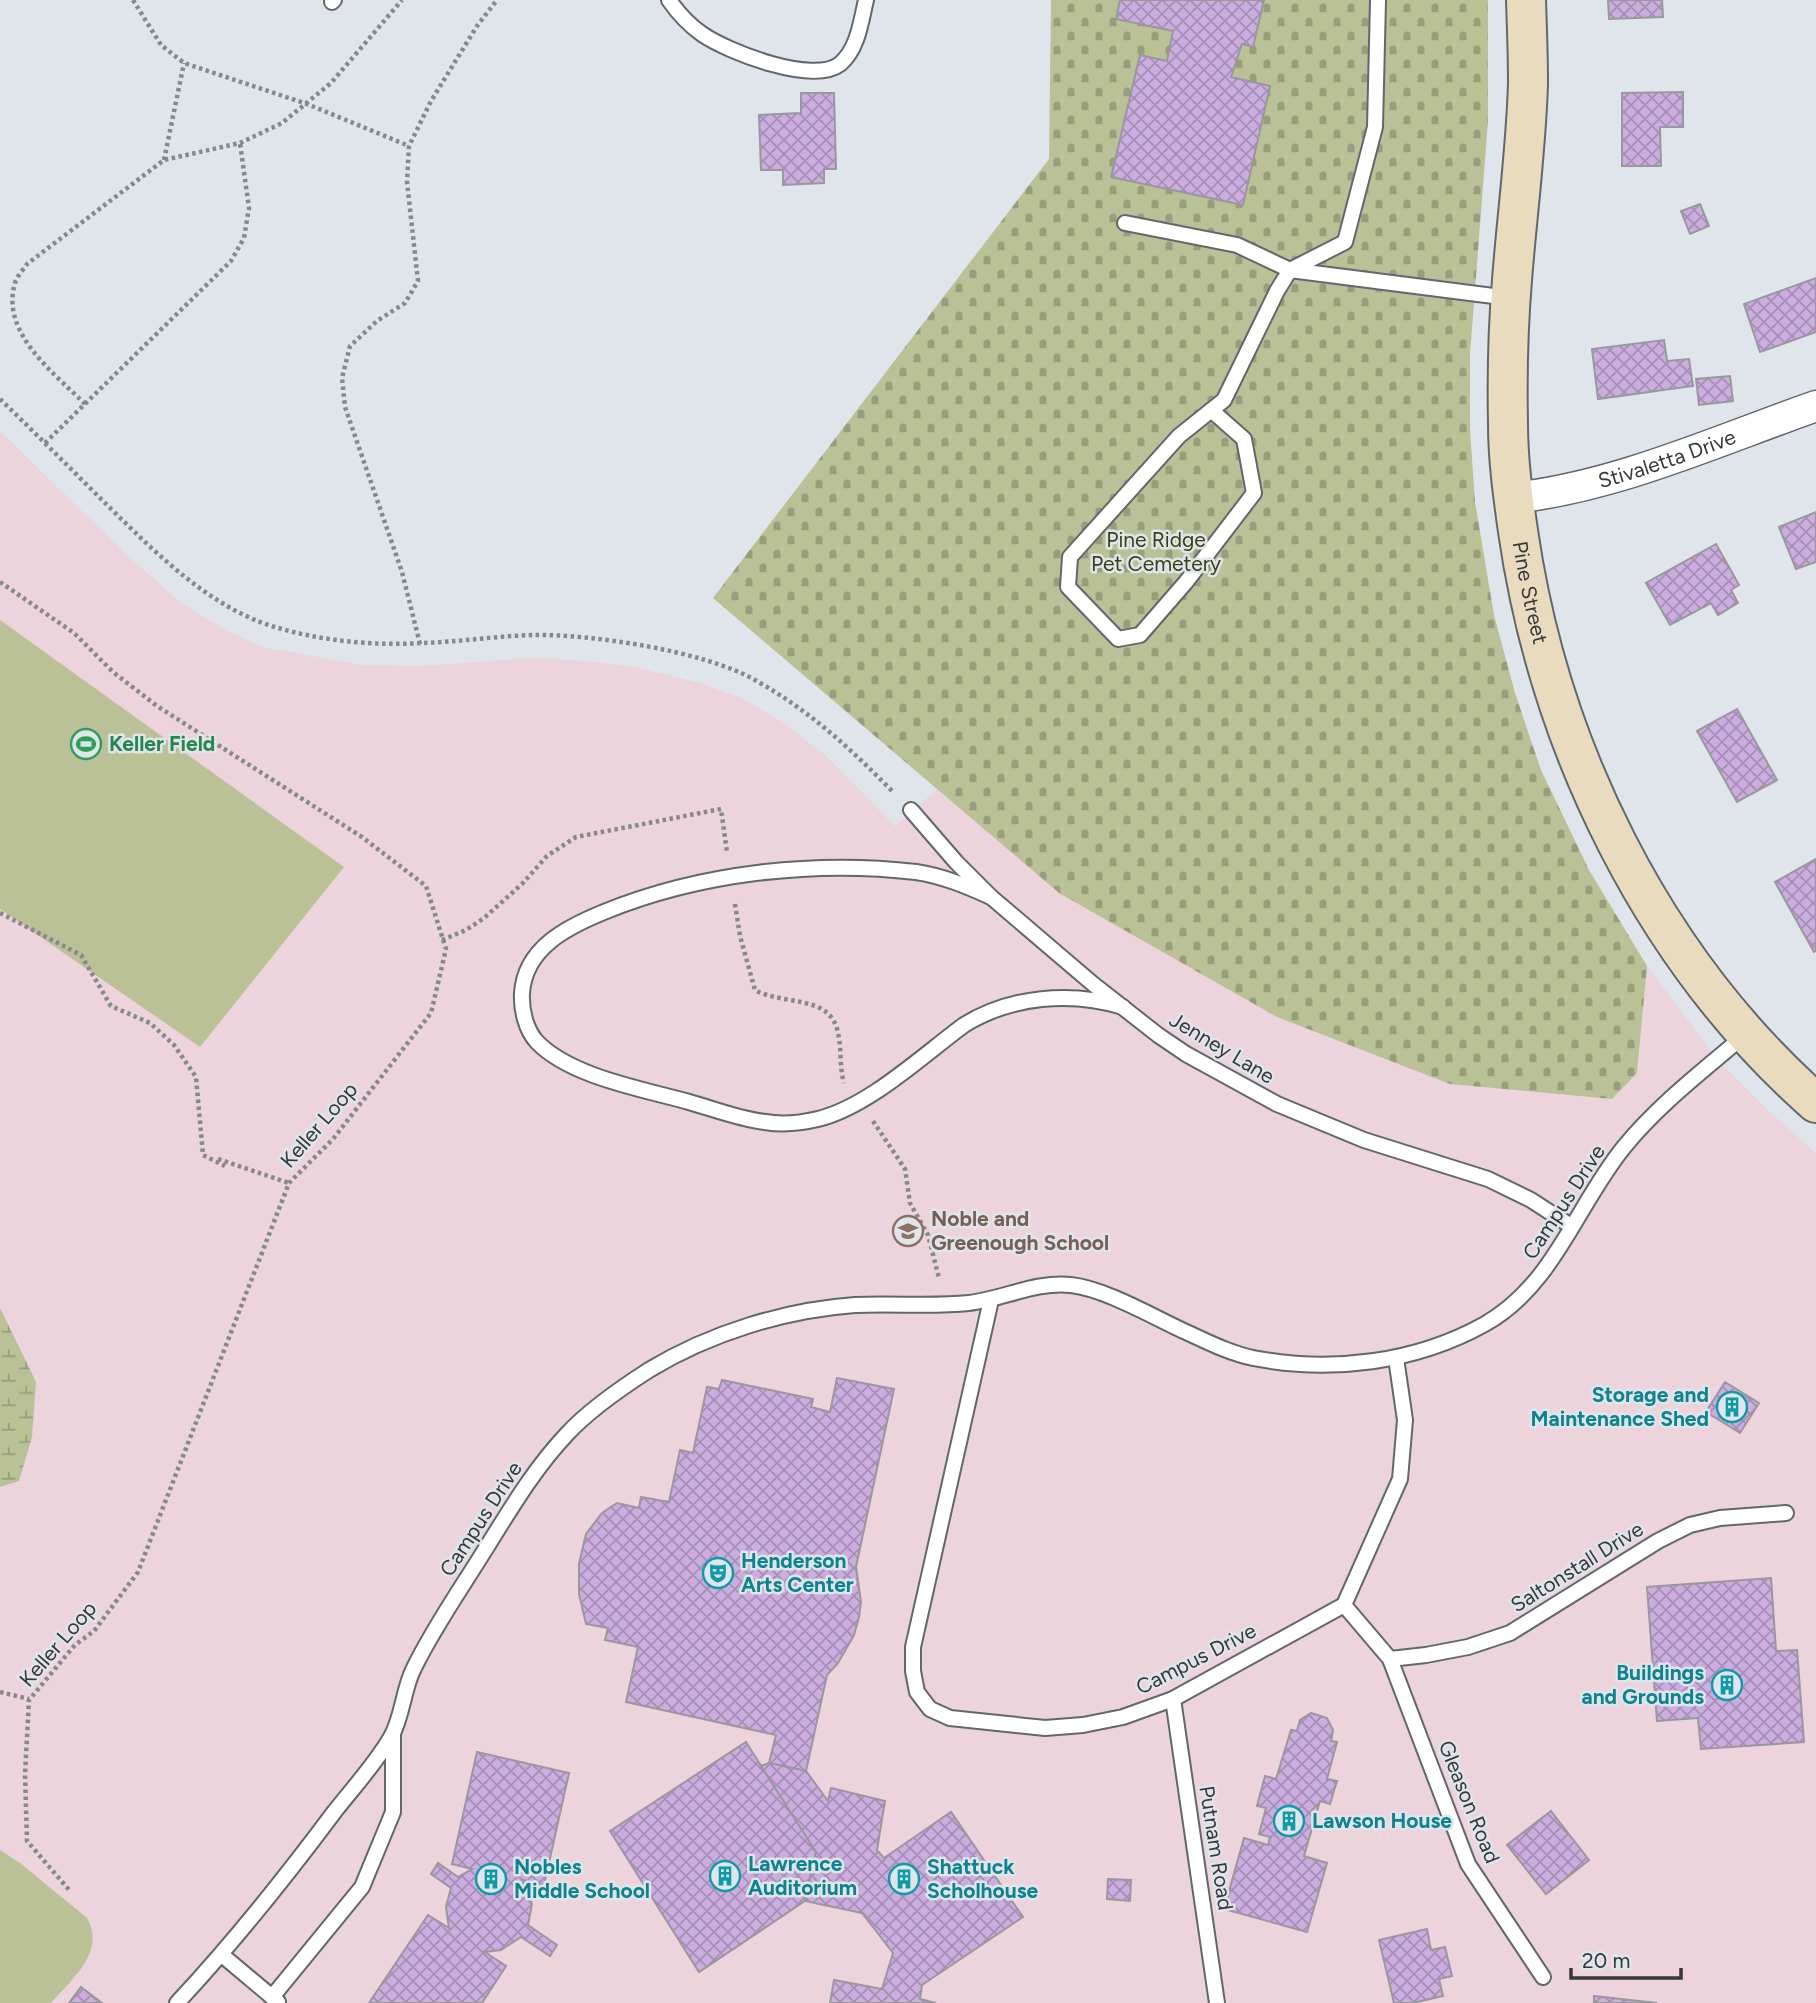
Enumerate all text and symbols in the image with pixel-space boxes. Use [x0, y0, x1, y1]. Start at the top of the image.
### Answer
street label: Stivaletta Drive [1595, 424, 1739, 493]
park label: Pine Ridge Pet Cemetery [1091, 527, 1221, 576]
street label: Pine Street [1508, 539, 1553, 646]
sports icon: Keller Field [69, 727, 103, 761]
place label: Keller Field [109, 731, 215, 756]
street label: Jenney Lane [1165, 1006, 1279, 1089]
street label: Keller Loop [275, 1077, 362, 1172]
street label: Campus Drive [1517, 1140, 1610, 1264]
place label: Noble and Greenough School [931, 1206, 1109, 1255]
school or university icon: Noble and Greenough School [891, 1214, 925, 1248]
place label: Storage and Maintenance Shed [1531, 1382, 1709, 1431]
building icon: Storage and Maintenance Shed [1715, 1390, 1749, 1424]
street label: Campus Drive [434, 1457, 527, 1581]
street label: Saltonstall Drive [1506, 1516, 1648, 1617]
place label: Henderson Arts Center [741, 1548, 854, 1597]
theatre icon: Henderson Arts Center [701, 1556, 735, 1590]
street label: Keller Loop [14, 1596, 101, 1691]
street label: Campus Drive [1132, 1618, 1260, 1700]
place label: Buildings and Grounds [1581, 1660, 1704, 1709]
building icon: Buildings and Grounds [1710, 1668, 1744, 1702]
street label: Gleason Road [1434, 1737, 1505, 1867]
street label: Putnam Road [1194, 1784, 1239, 1912]
building icon: Lawson House [1272, 1804, 1306, 1838]
place label: Lawson House [1312, 1808, 1452, 1833]
place label: Lawrence Auditorium [748, 1851, 857, 1900]
place label: Nobles Middle School [514, 1854, 650, 1903]
place label: Shattuck Scholhouse [927, 1854, 1038, 1903]
building icon: Lawrence Auditorium [708, 1859, 742, 1893]
building icon: Nobles Middle School [474, 1862, 508, 1896]
building icon: Shattuck Scholhouse [887, 1862, 921, 1896]
scale bar [1571, 1937, 1681, 1981]
text: 20 m [1582, 1948, 1630, 1973]

